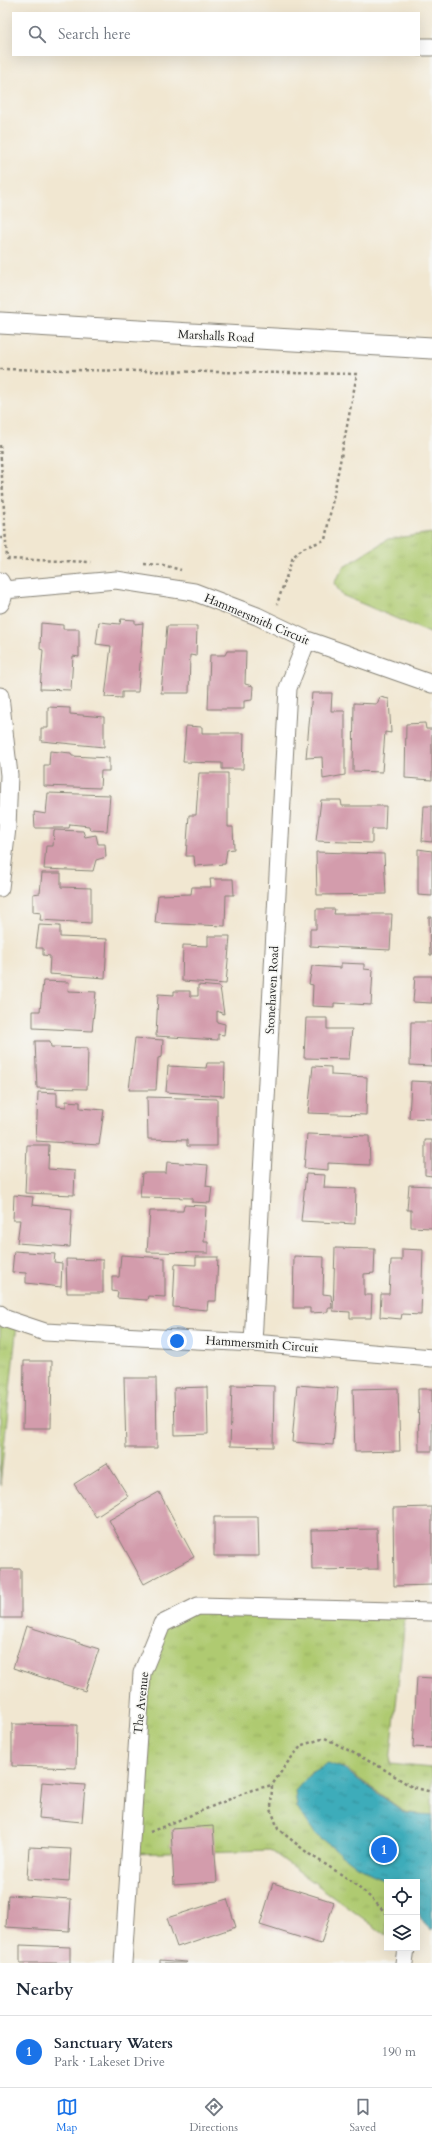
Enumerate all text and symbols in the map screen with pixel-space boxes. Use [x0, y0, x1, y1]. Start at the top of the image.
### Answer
search box [12, 12, 420, 56]
icon: search [26, 23, 48, 45]
text: Search here [58, 24, 131, 44]
street label: Marshalls Road [177, 326, 255, 346]
street label: Hammersmith Circuit [202, 590, 312, 648]
street label: Stonehaven Road [262, 945, 282, 1034]
your location [167, 1331, 187, 1351]
street label: Hammersmith Circuit [205, 1332, 319, 1356]
street label: The Avenue [130, 1671, 152, 1735]
pin: 1 [371, 1835, 397, 1865]
map controls [384, 1879, 420, 1951]
button: locate [384, 1879, 420, 1915]
button: layers [384, 1915, 420, 1951]
text: Nearby [16, 1978, 73, 2001]
text: Sanctuary Waters [54, 2033, 173, 2053]
text: 1 [26, 2043, 32, 2061]
text: 190 m [382, 2043, 416, 2061]
text: Park · Lakeset Drive [54, 2053, 165, 2071]
tab: Map [56, 2096, 78, 2135]
tab: Directions [189, 2096, 238, 2135]
tab: Saved [350, 2096, 376, 2135]

